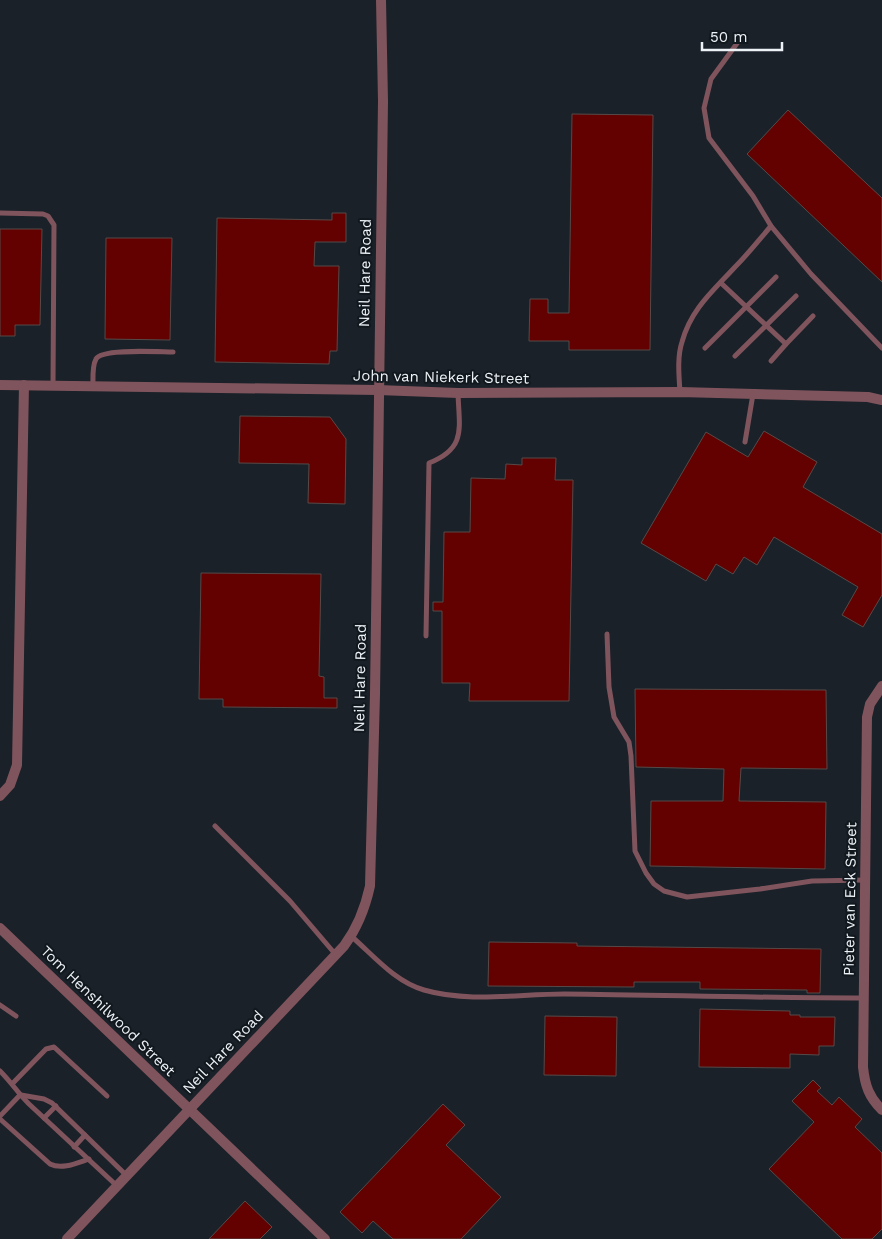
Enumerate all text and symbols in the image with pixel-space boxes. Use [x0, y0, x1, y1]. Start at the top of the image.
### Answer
scale bar [702, 20, 782, 52]
text: 50 m [710, 28, 747, 46]
street label: Neil Hare Road [355, 219, 375, 327]
street label: John van Niekerk Street [353, 366, 530, 388]
street label: Neil Hare Road [350, 624, 370, 732]
street label: Pieter van Eck Street [840, 821, 860, 976]
street label: Tom Henshilwood Street [37, 942, 180, 1081]
street label: Neil Hare Road [179, 1007, 267, 1097]

